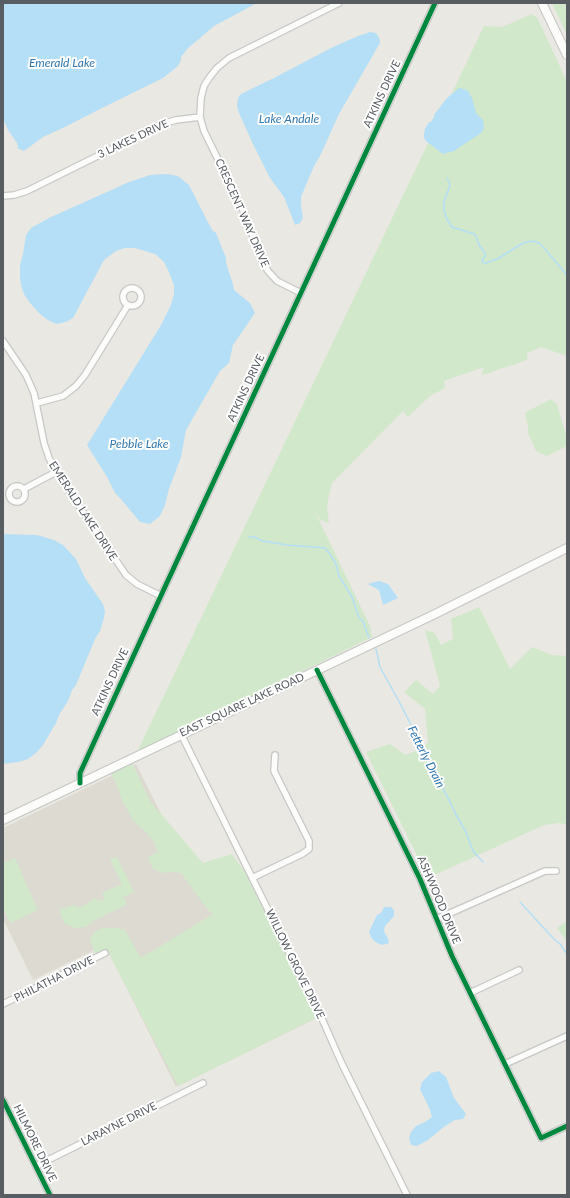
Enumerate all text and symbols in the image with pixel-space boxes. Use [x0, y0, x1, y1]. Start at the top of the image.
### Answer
water label: Emerald Lake [29, 56, 95, 70]
street label: ATKINS DRIVE [361, 58, 403, 130]
water label: Lake Andale [259, 112, 319, 126]
street label: 3 LAKES DRIVE [95, 117, 171, 161]
street label: CRESCENT WAY DRIVE [212, 157, 272, 269]
street label: ATKINS DRIVE [225, 352, 267, 424]
water label: Pebble Lake [110, 437, 168, 451]
street label: EMERALD LAKE DRIVE [46, 459, 120, 563]
street label: ATKINS DRIVE [89, 646, 131, 718]
street label: EAST SQUARE LAKE ROAD [178, 670, 306, 740]
water label: Fetterly Drain [404, 724, 448, 790]
street label: ASHWOOD DRIVE [415, 854, 463, 946]
street label: WILLOW GROVE DRIVE [263, 907, 327, 1021]
street label: PHILATHA DRIVE [12, 953, 96, 1005]
street label: LARAYNE DRIVE [79, 1099, 159, 1149]
street label: HILMORE DRIVE [11, 1102, 59, 1184]

